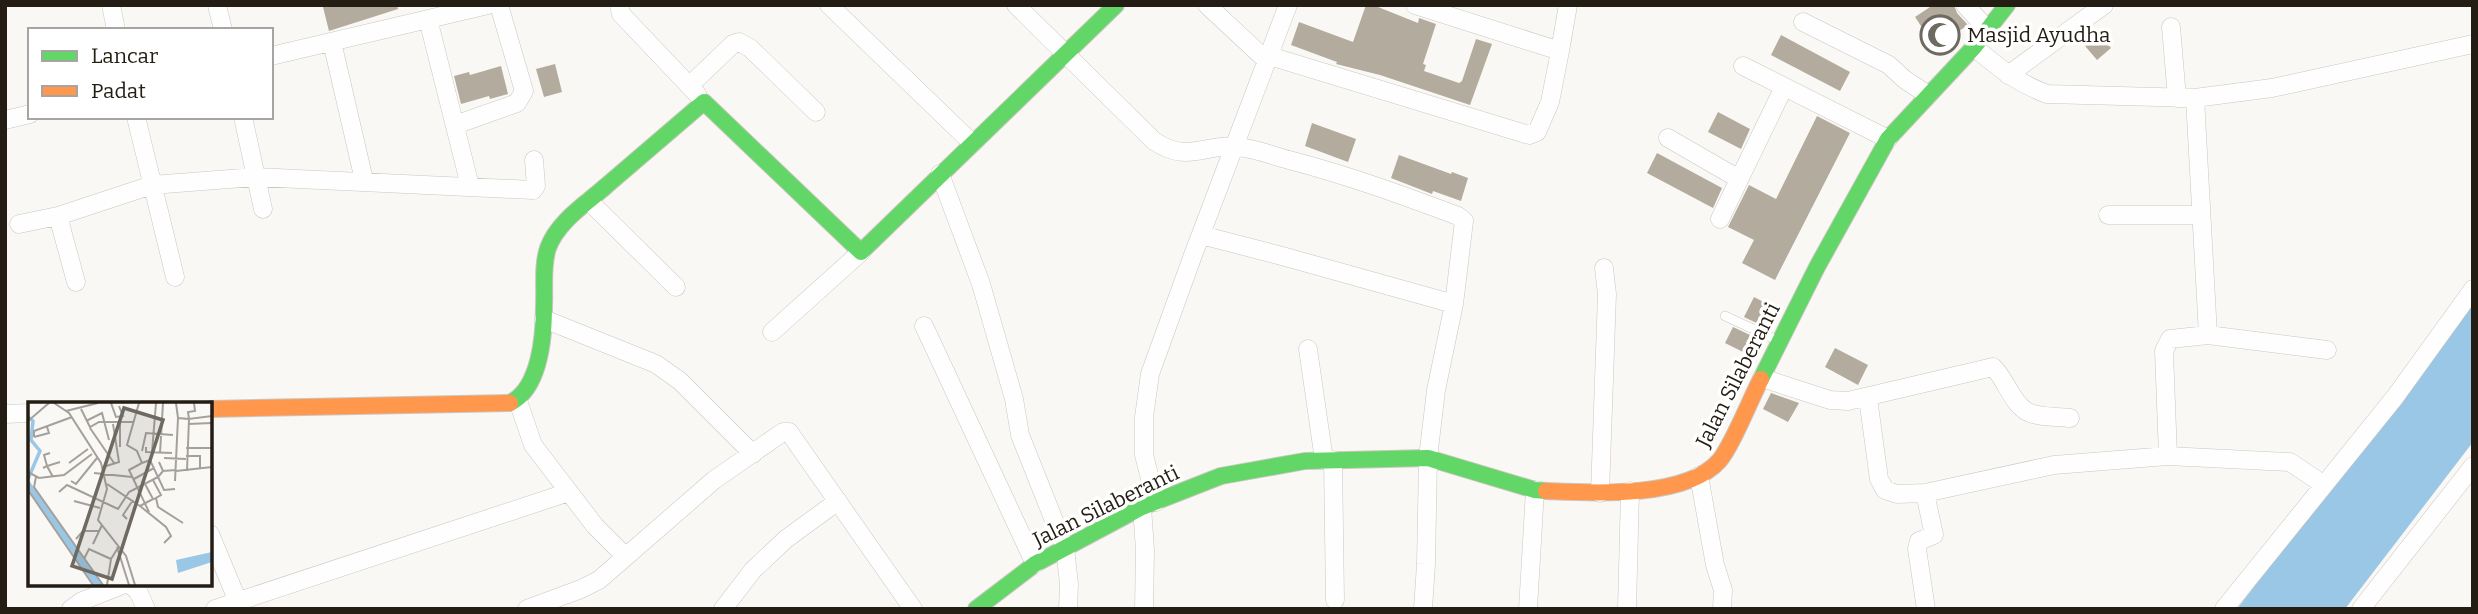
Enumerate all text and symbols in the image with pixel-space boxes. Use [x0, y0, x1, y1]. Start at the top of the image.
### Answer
mosque icon: Masjid Ayudha [1919, 14, 1961, 56]
place label: Masjid Ayudha [1967, 22, 2111, 48]
legend [28, 28, 273, 119]
text: Lancar [91, 43, 158, 69]
text: Padat [91, 78, 146, 104]
street label: Jalan Silaberanti [1690, 298, 1786, 453]
inset map [28, 402, 212, 586]
street label: Jalan Silaberanti [1028, 459, 1183, 553]

